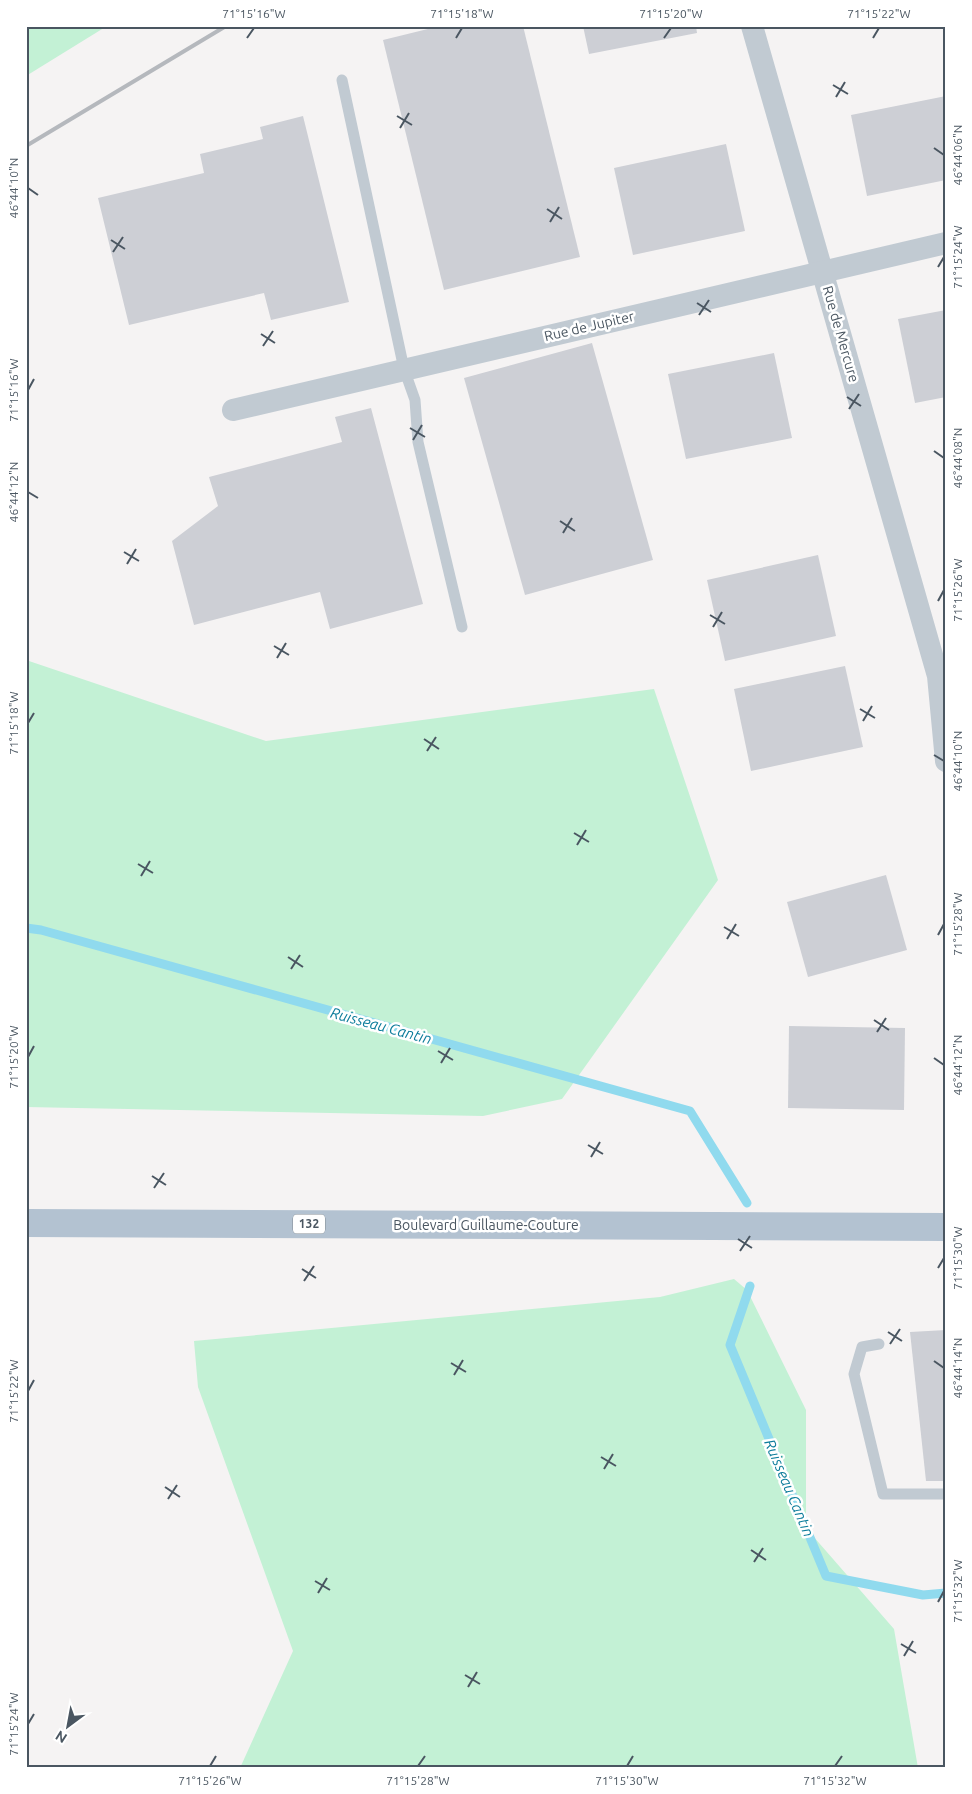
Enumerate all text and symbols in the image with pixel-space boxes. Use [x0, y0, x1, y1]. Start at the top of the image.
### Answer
text: 71°15'16"W [222, 7, 286, 20]
text: 71°15'18"W [430, 7, 494, 20]
text: 71°15'20"W [639, 7, 703, 20]
text: 71°15'22"W [847, 7, 911, 20]
text: 46°44'06"N [951, 125, 964, 185]
text: 46°44'10"N [7, 158, 20, 218]
text: 71°15'24"W [951, 225, 964, 289]
street label: Rue de Mercure [820, 284, 862, 384]
street label: Rue de Jupiter [542, 308, 636, 344]
text: 71°15'16"W [7, 358, 20, 422]
text: 46°44'08"N [951, 428, 964, 488]
text: 46°44'12"N [7, 462, 20, 522]
text: 71°15'26"W [951, 558, 964, 622]
text: 71°15'18"W [7, 691, 20, 755]
text: 46°44'10"N [951, 731, 964, 791]
text: 71°15'28"W [951, 892, 964, 956]
water label: Ruisseau Cantin [329, 1004, 434, 1047]
text: 71°15'20"W [7, 1025, 20, 1089]
text: 46°44'12"N [951, 1035, 964, 1095]
road number: 132 [293, 1214, 325, 1234]
street label: Boulevard Guillaume-Couture [393, 1217, 579, 1233]
text: 71°15'30"W [951, 1226, 964, 1290]
text: 46°44'14"N [951, 1338, 964, 1398]
text: 71°15'22"W [7, 1359, 20, 1423]
water label: Ruisseau Cantin [761, 1437, 818, 1539]
text: 71°15'32"W [951, 1559, 964, 1623]
text: 71°15'24"W [7, 1692, 20, 1756]
north arrow [42, 1702, 92, 1752]
text: N [52, 1727, 70, 1747]
text: 71°15'26"W [178, 1774, 242, 1787]
text: 71°15'28"W [386, 1774, 450, 1787]
text: 71°15'30"W [595, 1774, 659, 1787]
text: 71°15'32"W [803, 1774, 867, 1787]

